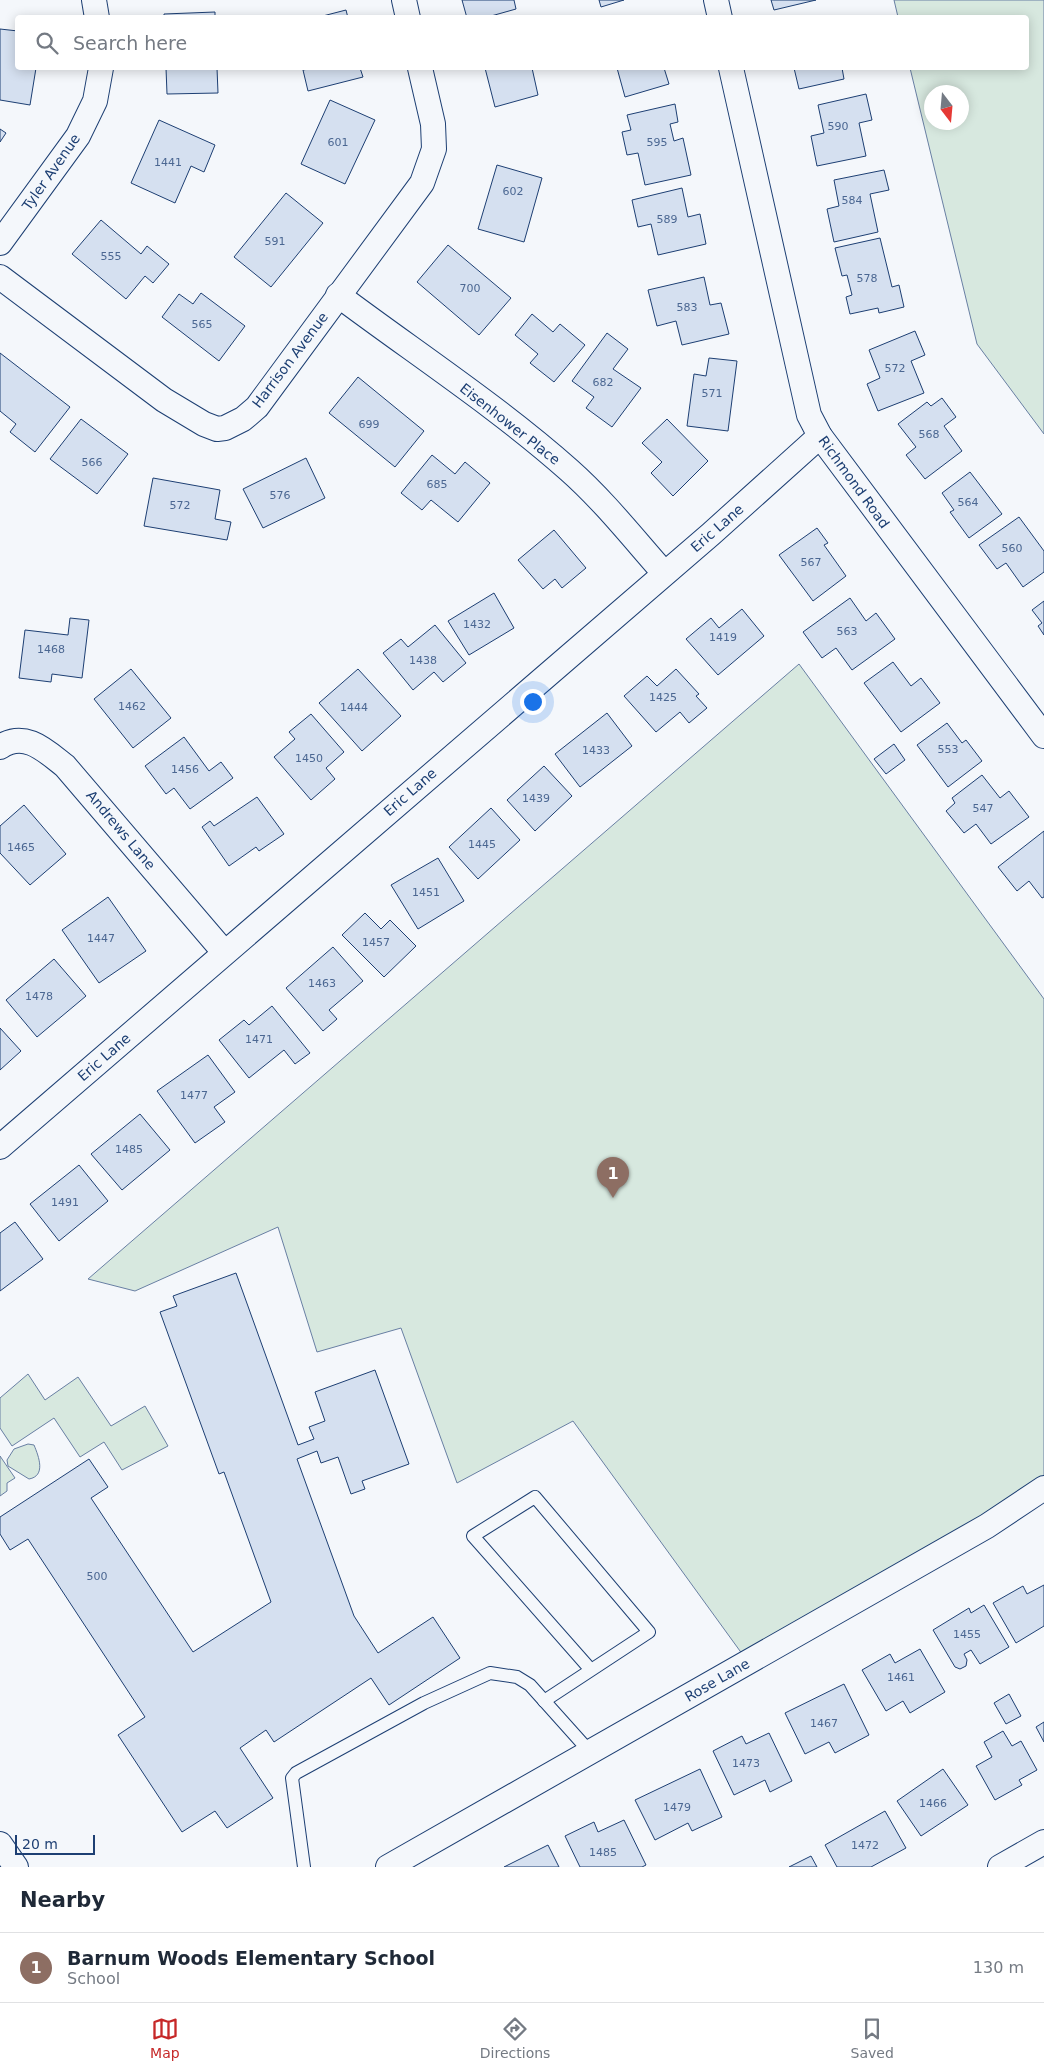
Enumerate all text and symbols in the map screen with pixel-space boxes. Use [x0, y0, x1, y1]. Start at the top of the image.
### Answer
search box [15, 15, 1029, 70]
icon: search [33, 29, 61, 57]
text: Search here [73, 32, 187, 54]
north arrow [924, 85, 969, 130]
house number: 590 [828, 120, 849, 133]
street label: Tyler Avenue [18, 131, 83, 214]
house number: 601 [328, 136, 349, 149]
house number: 595 [647, 136, 668, 149]
house number: 1441 [154, 156, 182, 169]
house number: 602 [503, 185, 524, 198]
house number: 584 [842, 194, 863, 207]
house number: 589 [657, 213, 678, 226]
house number: 591 [265, 235, 286, 248]
house number: 555 [101, 250, 122, 263]
house number: 578 [857, 272, 878, 285]
house number: 700 [460, 282, 481, 295]
house number: 583 [677, 301, 698, 314]
street label: Harrison Avenue [249, 309, 331, 411]
house number: 565 [192, 318, 213, 331]
house number: 572 [885, 362, 906, 375]
house number: 682 [593, 376, 614, 389]
street label: Eisenhower Place [457, 380, 563, 468]
house number: 571 [702, 387, 723, 400]
house number: 699 [359, 418, 380, 431]
house number: 568 [919, 428, 940, 441]
street label: Richmond Road [815, 433, 893, 531]
house number: 566 [82, 456, 103, 469]
house number: 685 [427, 478, 448, 491]
house number: 576 [270, 489, 291, 502]
house number: 564 [958, 496, 979, 509]
house number: 572 [170, 499, 191, 512]
street label: Eric Lane [687, 501, 747, 555]
house number: 560 [1002, 542, 1023, 555]
house number: 567 [801, 556, 822, 569]
house number: 1432 [463, 618, 491, 631]
house number: 563 [837, 625, 858, 638]
house number: 1419 [709, 631, 737, 644]
house number: 1468 [37, 643, 65, 656]
house number: 1438 [409, 654, 437, 667]
your location [520, 689, 546, 715]
house number: 1425 [649, 691, 677, 704]
house number: 1462 [118, 700, 146, 713]
house number: 1444 [340, 701, 368, 714]
house number: 553 [938, 743, 959, 756]
house number: 1433 [582, 744, 610, 757]
house number: 1450 [295, 752, 323, 765]
house number: 1456 [171, 763, 199, 776]
street label: Eric Lane [380, 765, 440, 819]
street label: Andrews Lane [83, 787, 159, 873]
house number: 1439 [522, 792, 550, 805]
house number: 547 [973, 802, 994, 815]
house number: 1445 [468, 838, 496, 851]
house number: 1465 [7, 841, 35, 854]
house number: 1451 [412, 886, 440, 899]
house number: 1447 [87, 932, 115, 945]
house number: 1457 [362, 936, 390, 949]
house number: 1463 [308, 977, 336, 990]
house number: 1478 [25, 990, 53, 1003]
street label: Eric Lane [74, 1030, 134, 1084]
house number: 1471 [245, 1033, 273, 1046]
house number: 1477 [180, 1089, 208, 1102]
house number: 1485 [115, 1143, 143, 1156]
pin: 1 [597, 1157, 629, 1198]
house number: 1491 [51, 1196, 79, 1209]
house number: 500 [87, 1570, 108, 1583]
house number: 1455 [953, 1628, 981, 1641]
street label: Rose Lane [682, 1655, 752, 1705]
house number: 1461 [887, 1671, 915, 1684]
house number: 1467 [810, 1717, 838, 1730]
house number: 1473 [732, 1757, 760, 1770]
house number: 1466 [919, 1797, 947, 1810]
house number: 1479 [663, 1801, 691, 1814]
scale bar [15, 1832, 95, 1855]
text: 20 m [22, 1836, 58, 1852]
house number: 1472 [851, 1839, 879, 1852]
house number: 1485 [589, 1846, 617, 1859]
text: Nearby [20, 1888, 105, 1912]
text: Barnum Woods Elementary School [67, 1947, 435, 1969]
text: 1 [30, 1958, 42, 1977]
text: 130 m [973, 1958, 1024, 1977]
text: School [67, 1969, 120, 1988]
tab: Map [150, 2015, 180, 2061]
tab: Directions [480, 2015, 550, 2061]
tab: Saved [851, 2015, 894, 2061]

